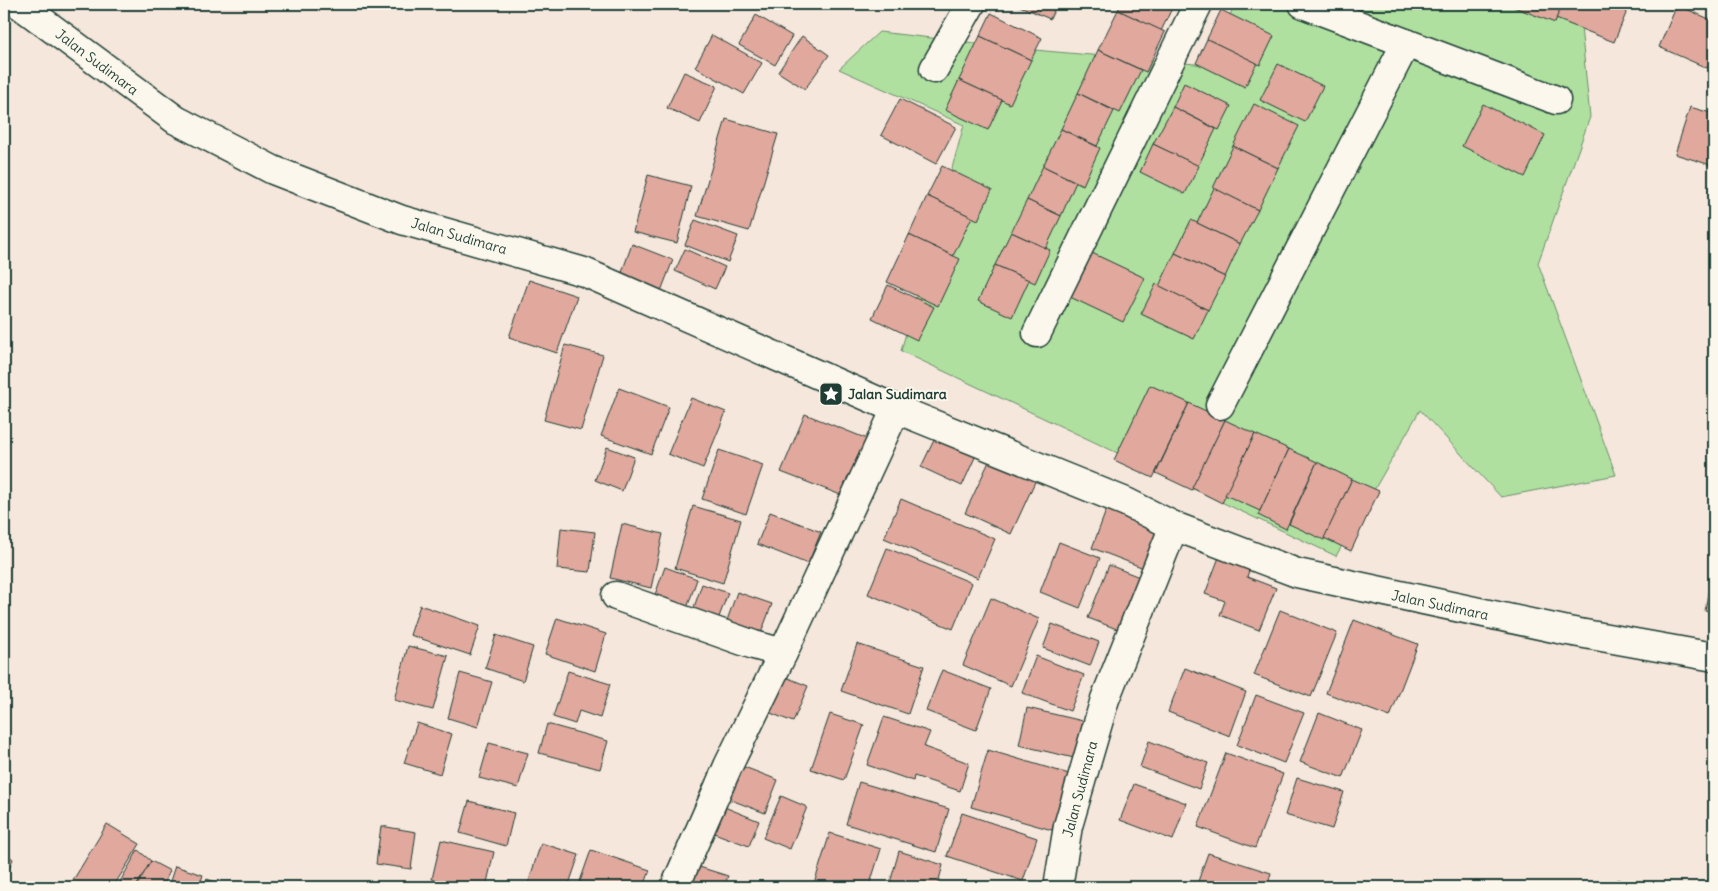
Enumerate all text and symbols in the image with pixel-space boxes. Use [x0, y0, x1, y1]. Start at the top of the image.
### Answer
street label: Jalan Sudimara [52, 25, 142, 99]
street label: Jalan Sudimara [409, 214, 509, 258]
place icon: Jalan Sudimara [818, 381, 844, 407]
place label: Jalan Sudimara [848, 385, 947, 403]
street label: Jalan Sudimara [1390, 586, 1490, 624]
street label: Jalan Sudimara [1059, 739, 1101, 839]

